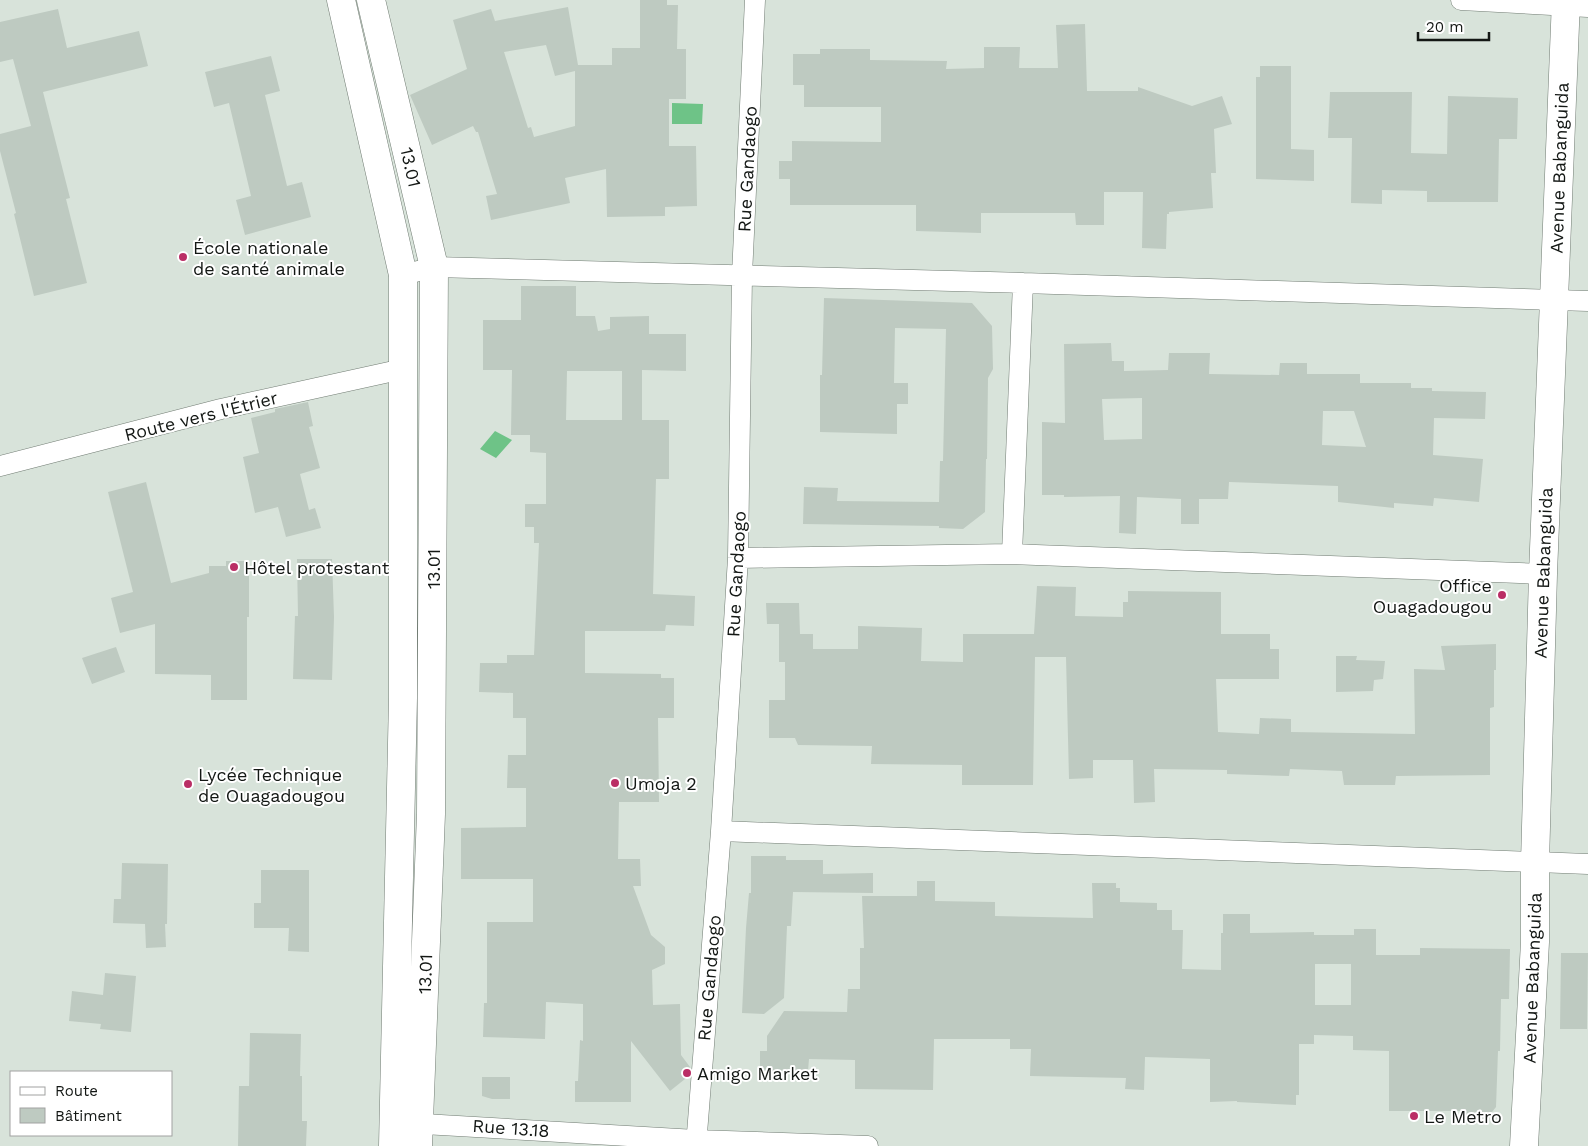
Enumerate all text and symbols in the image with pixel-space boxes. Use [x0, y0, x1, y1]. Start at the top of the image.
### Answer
scale bar [1418, 10, 1489, 42]
text: 20 m [1426, 18, 1464, 36]
street label: Avenue Babanguida [1546, 82, 1572, 254]
street label: Rue Gandaogo [733, 105, 761, 233]
street label: 13.01 [396, 145, 426, 189]
place label: École nationale de santé animale [193, 237, 345, 279]
marker: École nationale de santé animale [177, 251, 189, 263]
street label: Route vers l'Étrier [122, 387, 280, 445]
street label: Avenue Babanguida [1530, 487, 1556, 659]
street label: Rue Gandaogo [722, 510, 750, 638]
street label: 13.01 [423, 549, 444, 589]
place label: Hôtel protestant [244, 557, 390, 578]
marker: Hôtel protestant [228, 561, 240, 573]
place label: Office Ouagadougou [1373, 575, 1492, 617]
marker: Office Ouagadougou [1496, 589, 1508, 601]
place label: Lycée Technique de Ouagadougou [198, 764, 345, 806]
place label: Umoja 2 [625, 773, 697, 794]
marker: Umoja 2 [609, 777, 621, 789]
marker: Lycée Technique de Ouagadougou [182, 778, 194, 790]
street label: Avenue Babanguida [1519, 892, 1545, 1064]
street label: Rue Gandaogo [693, 914, 725, 1042]
street label: 13.01 [414, 954, 436, 994]
place label: Amigo Market [697, 1063, 818, 1084]
marker: Amigo Market [681, 1067, 693, 1079]
legend [10, 1071, 172, 1136]
text: Route [55, 1082, 98, 1100]
place label: Le Metro [1424, 1106, 1502, 1127]
text: Bâtiment [55, 1107, 122, 1125]
marker: Le Metro [1408, 1110, 1420, 1122]
street label: Rue 13.18 [472, 1115, 550, 1141]

